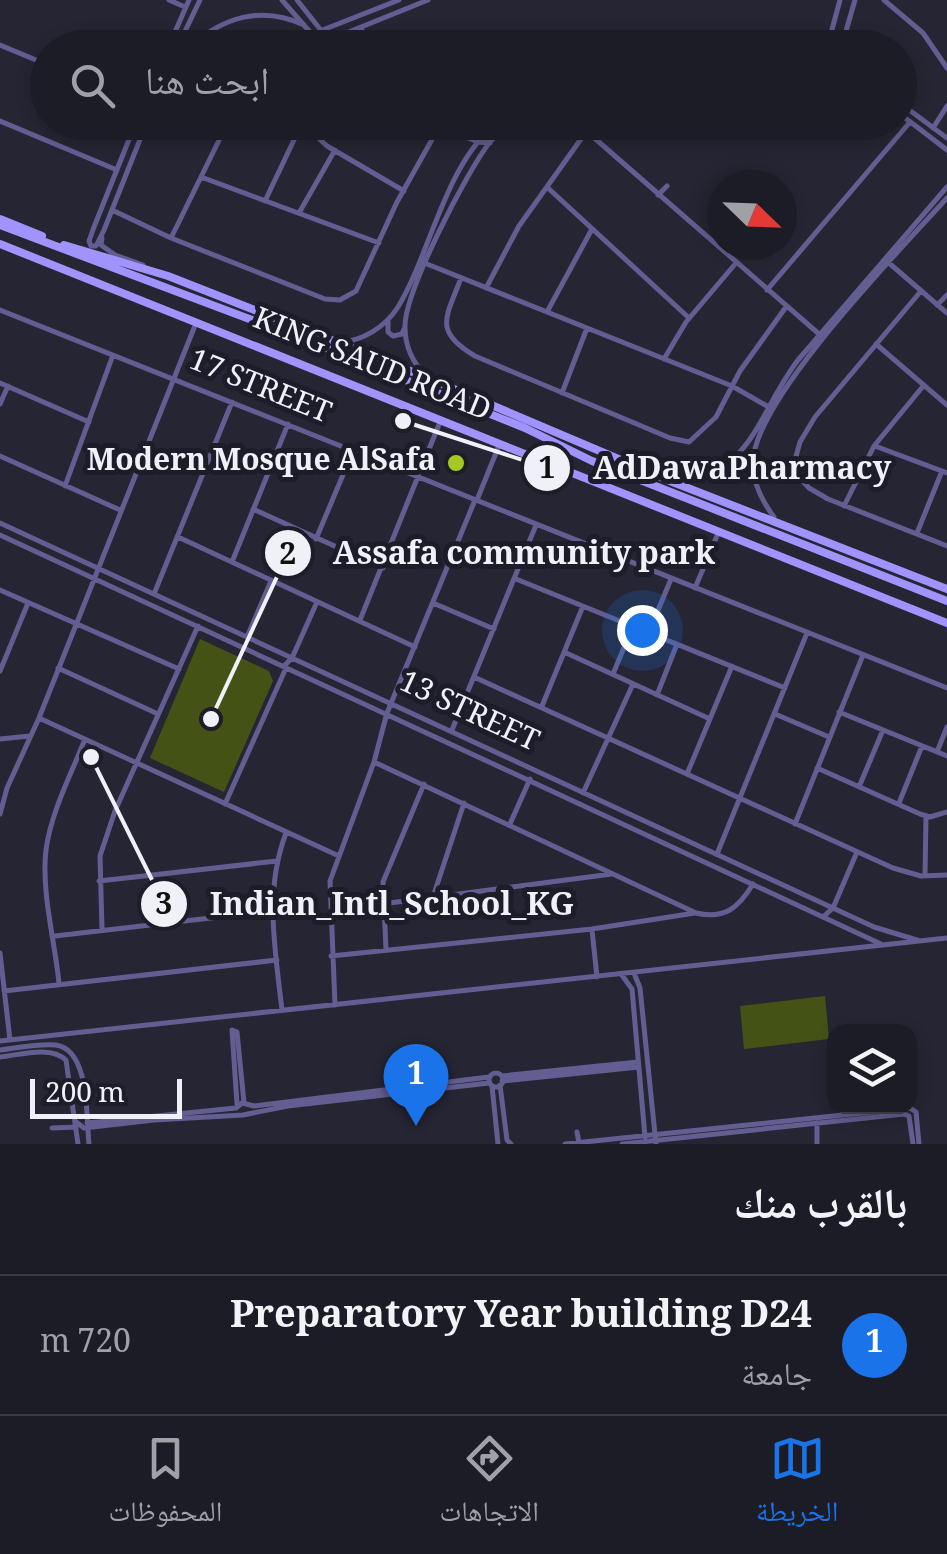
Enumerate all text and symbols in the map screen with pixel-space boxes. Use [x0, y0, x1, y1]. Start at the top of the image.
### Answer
search box [30, 30, 917, 140]
text: ابحث هنا [145, 53, 269, 118]
icon: search [65, 58, 120, 113]
north arrow [707, 170, 797, 260]
street label: KING SAUD ROAD [244, 296, 498, 438]
street label: 17 STREET [180, 337, 338, 441]
callout: AdDawaPharmacy [522, 437, 911, 499]
place label: Modern Mosque AlSafa [87, 438, 436, 489]
text: AdDawaPharmacy [593, 445, 892, 499]
text: 1 [539, 446, 555, 497]
marker: Modern Mosque AlSafa [445, 452, 467, 474]
callout: Assafa community park [263, 522, 735, 584]
text: Assafa community park [333, 530, 716, 584]
text: 2 [280, 532, 296, 583]
your location [617, 605, 668, 656]
street label: 13 STREET [389, 659, 547, 769]
callout: Indian_Intl_School_KG [139, 873, 594, 935]
text: Indian_Intl_School_KG [210, 881, 574, 935]
text: 3 [156, 882, 172, 933]
map controls [827, 1024, 917, 1114]
button: layers [827, 1024, 917, 1114]
pin: 1 [384, 1044, 448, 1126]
text: 200 m [45, 1072, 125, 1120]
scale bar [30, 1074, 182, 1118]
text: بالقرب منك [734, 1173, 907, 1245]
text: Preparatory Year building D24 [230, 1286, 812, 1351]
text: 720 m [40, 1318, 131, 1372]
text: 1 [866, 1318, 883, 1372]
text: جامعة [741, 1351, 812, 1405]
tab: المحفوظات [109, 1431, 222, 1539]
tab: الاتجاهات [440, 1431, 539, 1539]
tab: الخريطة [756, 1431, 838, 1539]

